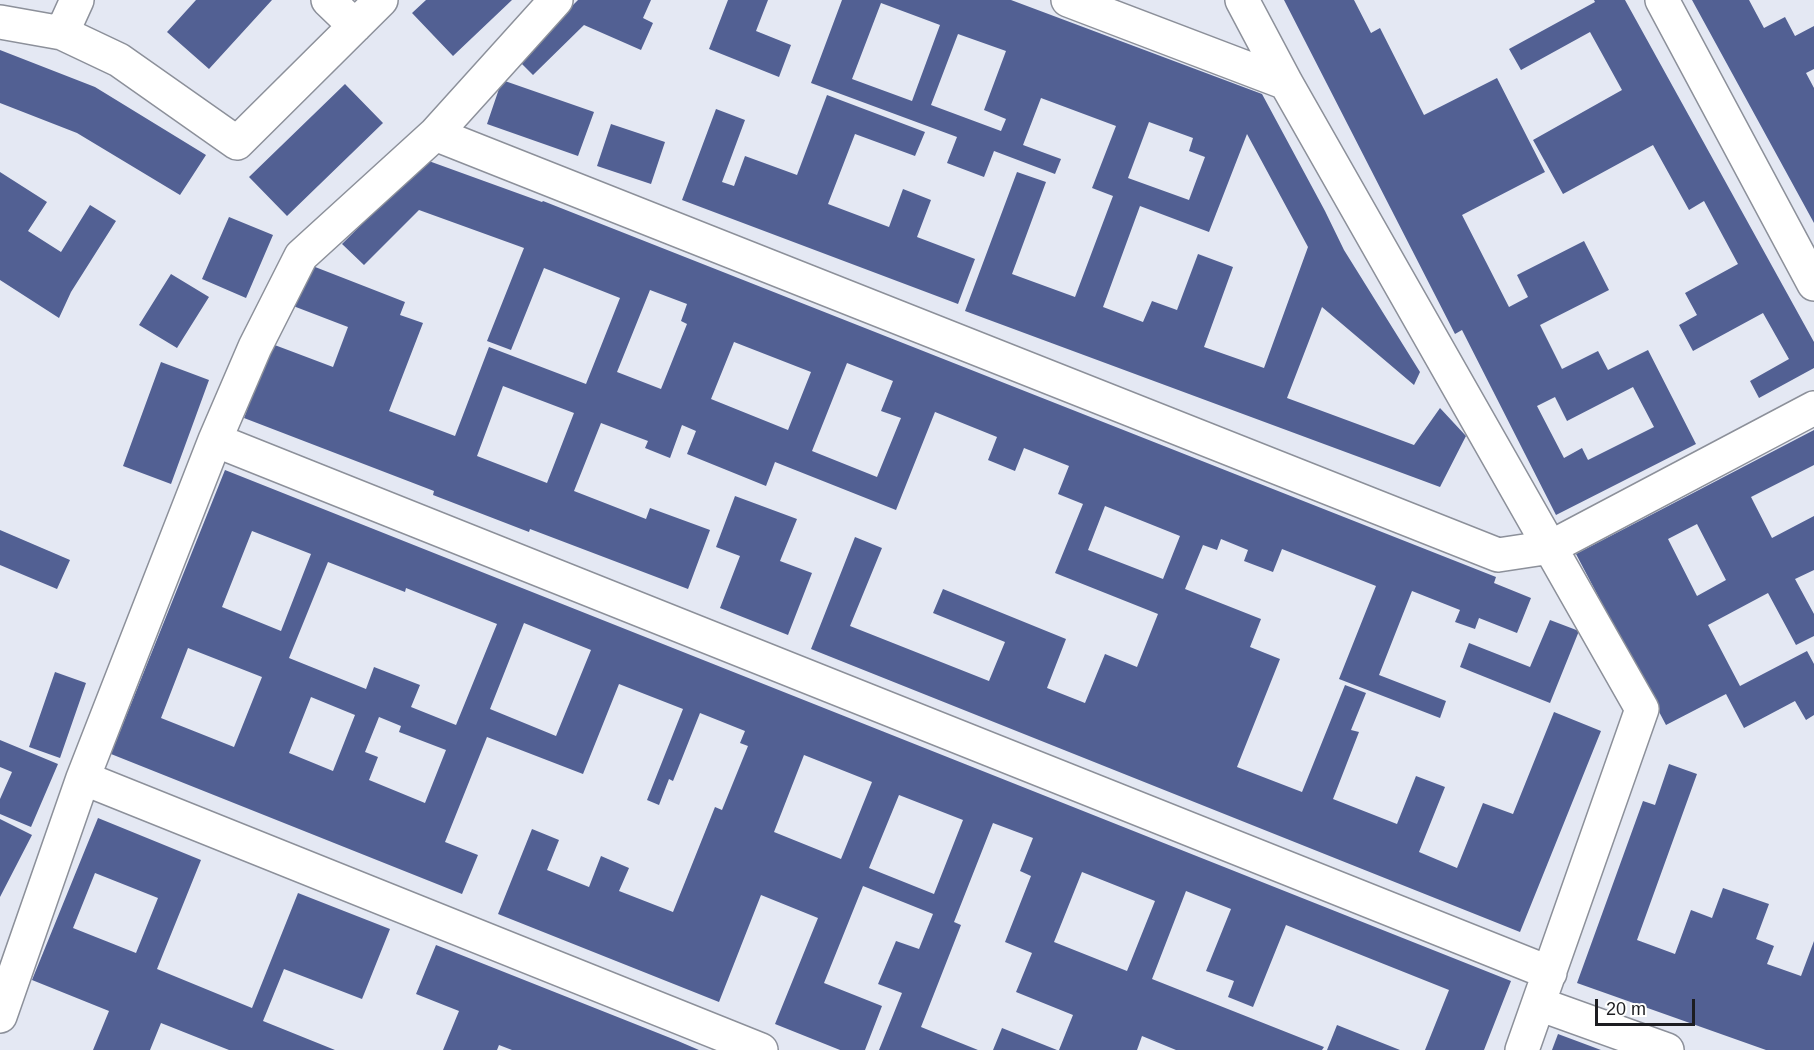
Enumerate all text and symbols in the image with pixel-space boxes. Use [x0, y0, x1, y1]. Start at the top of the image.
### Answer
scale bar [1598, 987, 1698, 1025]
text: 20 m [1606, 999, 1646, 1019]

